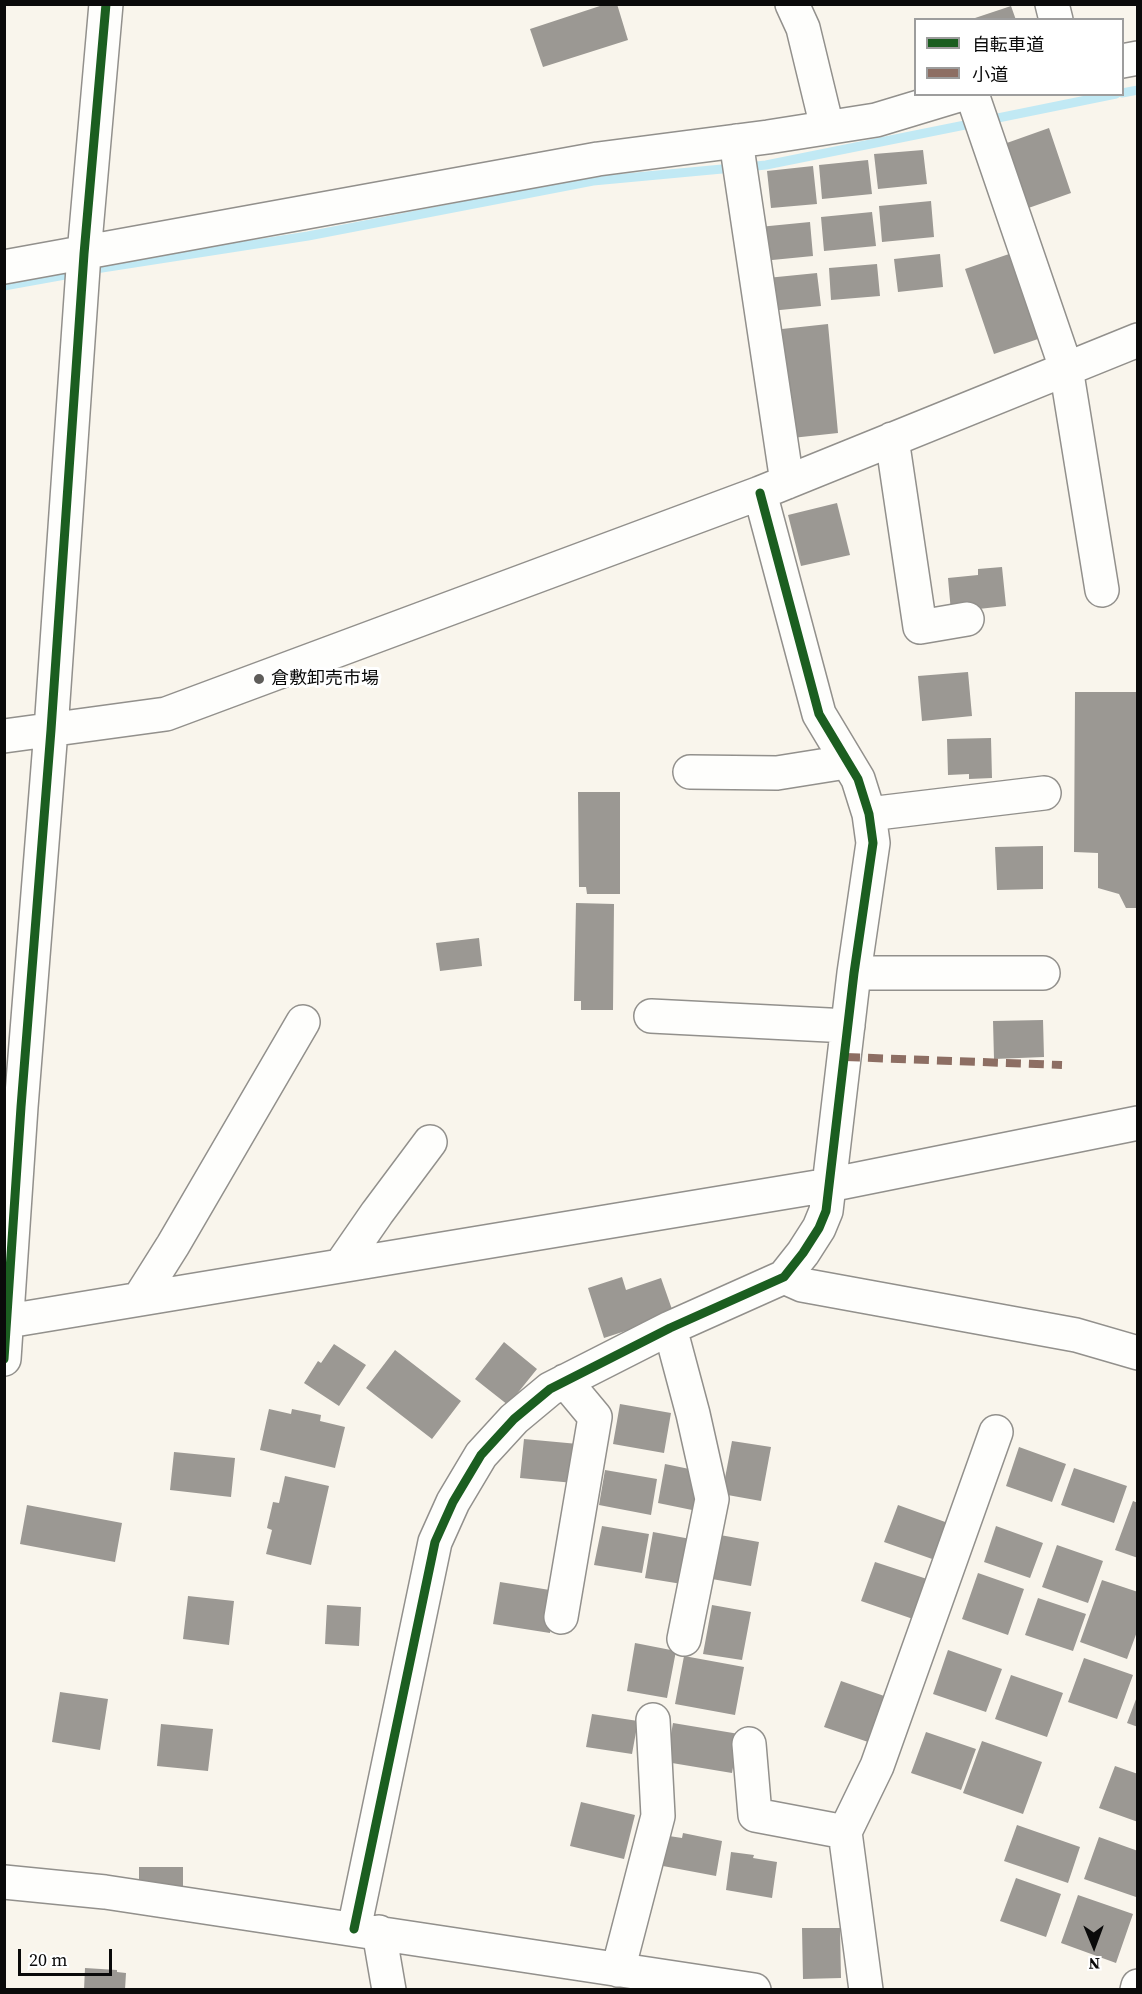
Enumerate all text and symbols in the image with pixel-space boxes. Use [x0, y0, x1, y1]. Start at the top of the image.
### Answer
legend [914, 18, 1124, 96]
text: 自転車道 [972, 32, 1044, 57]
text: 小道 [972, 62, 1008, 87]
place label: 倉敷卸売市場 [271, 668, 379, 690]
marker: 倉敷卸売市場 [252, 672, 266, 686]
north arrow [1064, 1916, 1124, 1976]
scale bar [21, 1937, 116, 1975]
text: 20 m [29, 1947, 67, 1972]
text: N [1088, 1953, 1100, 1975]

